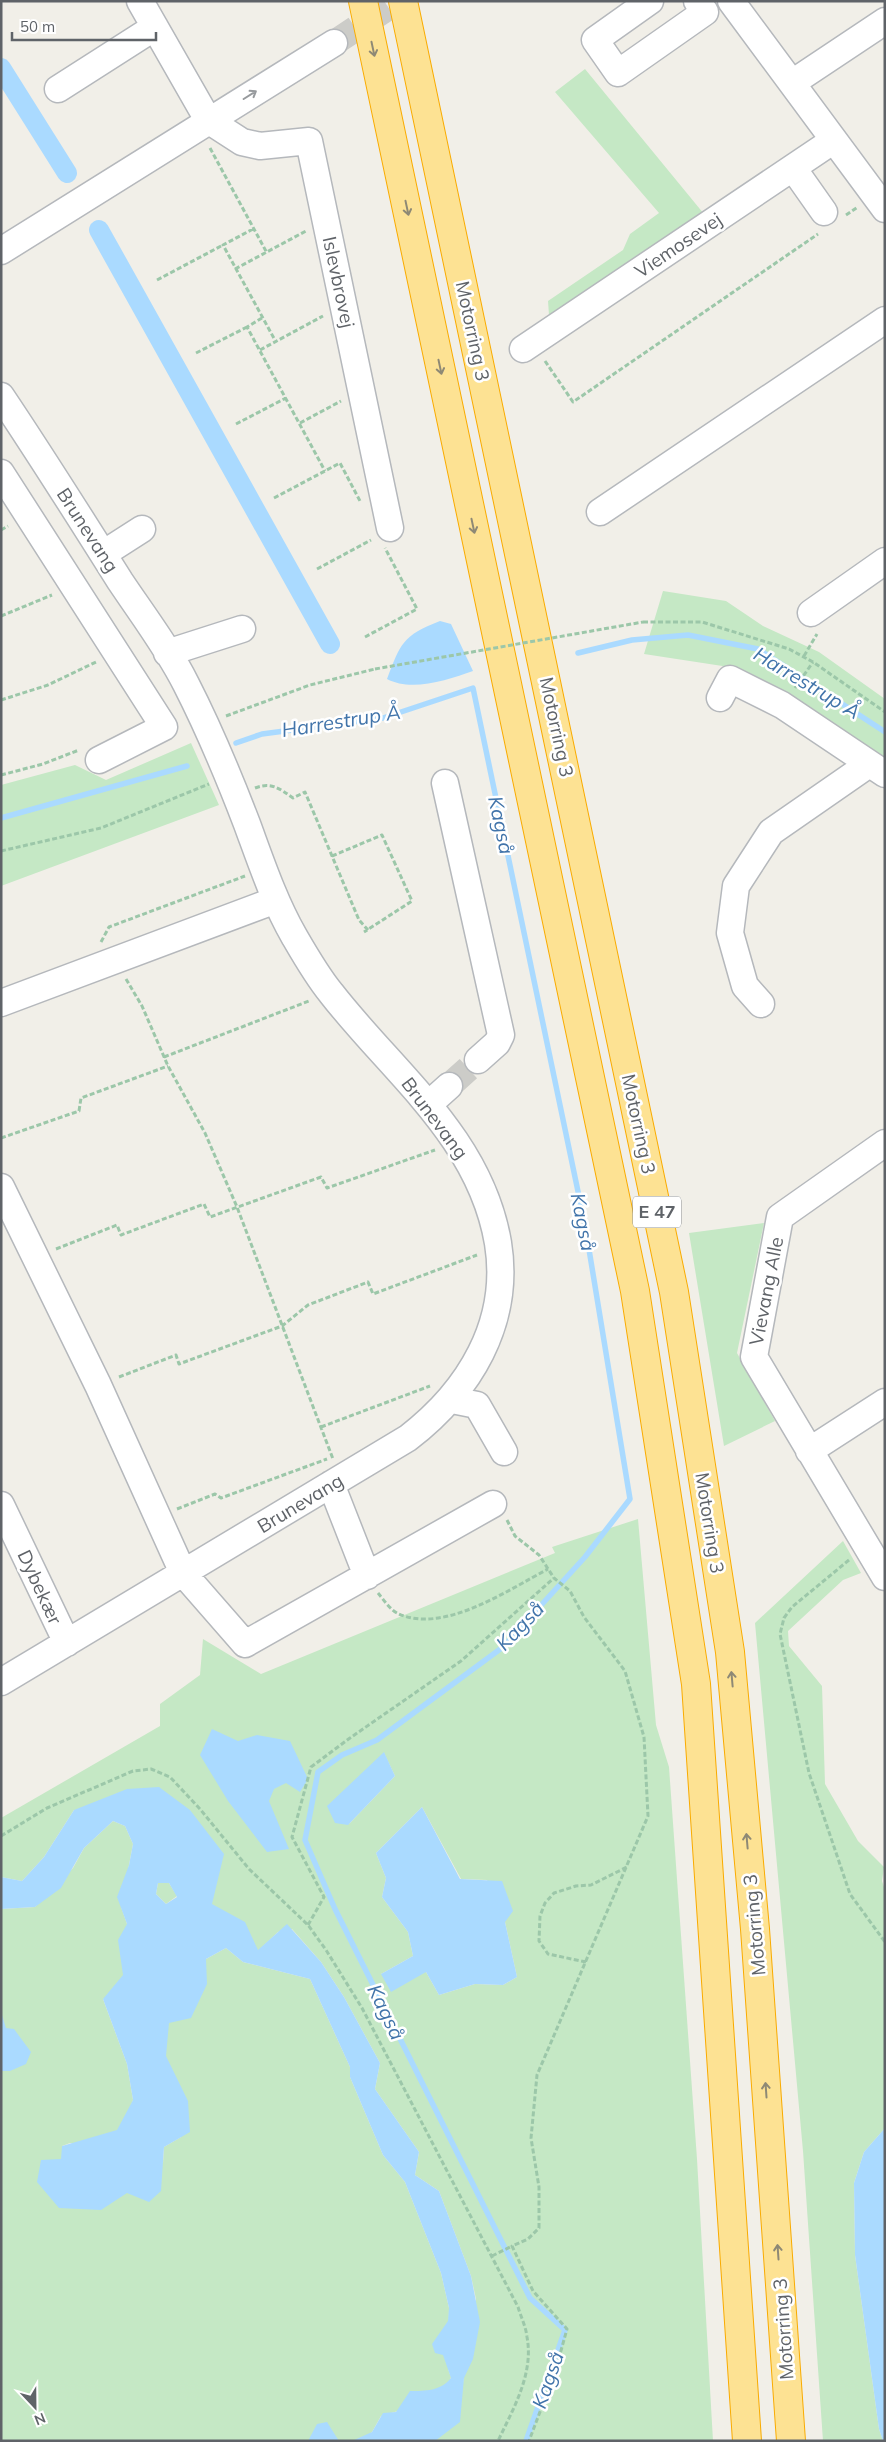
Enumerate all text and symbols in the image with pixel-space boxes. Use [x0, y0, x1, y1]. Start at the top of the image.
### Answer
scale bar [12, 10, 156, 42]
text: 50 m [20, 17, 55, 36]
one-way arrow [369, 41, 378, 57]
one-way arrow [242, 89, 256, 99]
one-way arrow [402, 200, 412, 216]
street label: Viemosevej [630, 207, 726, 283]
street label: Islevbrovej [318, 234, 360, 330]
street label: Motorring 3 [451, 279, 495, 383]
one-way arrow [436, 359, 445, 375]
street label: Brunevang [52, 483, 124, 577]
one-way arrow [469, 518, 479, 534]
water label: Harrestrup Å [749, 641, 865, 724]
street label: Motorring 3 [535, 675, 579, 779]
water label: Harrestrup Å [280, 699, 402, 742]
water label: Kagså [483, 794, 520, 856]
street label: Brunevang [397, 1072, 473, 1164]
street label: Motorring 3 [617, 1072, 661, 1176]
water label: Kagså [566, 1191, 601, 1253]
road number: E 47 [633, 1196, 681, 1228]
street label: Vievang Alle [744, 1235, 788, 1347]
street label: Brunevang [253, 1468, 347, 1538]
street label: Motorring 3 [690, 1471, 730, 1575]
street label: Dybekær [12, 1546, 68, 1628]
water label: Kagså [490, 1596, 549, 1655]
one-way arrow [727, 1672, 737, 1688]
one-way arrow [742, 1833, 752, 1849]
street label: Motorring 3 [738, 1873, 770, 1977]
water label: Kagså [362, 1980, 411, 2044]
one-way arrow [762, 2083, 771, 2099]
one-way arrow [773, 2245, 782, 2261]
street label: Motorring 3 [767, 2277, 799, 2381]
water label: Kagså [526, 2348, 569, 2412]
north arrow [10, 2382, 60, 2432]
text: N [32, 2409, 48, 2429]

